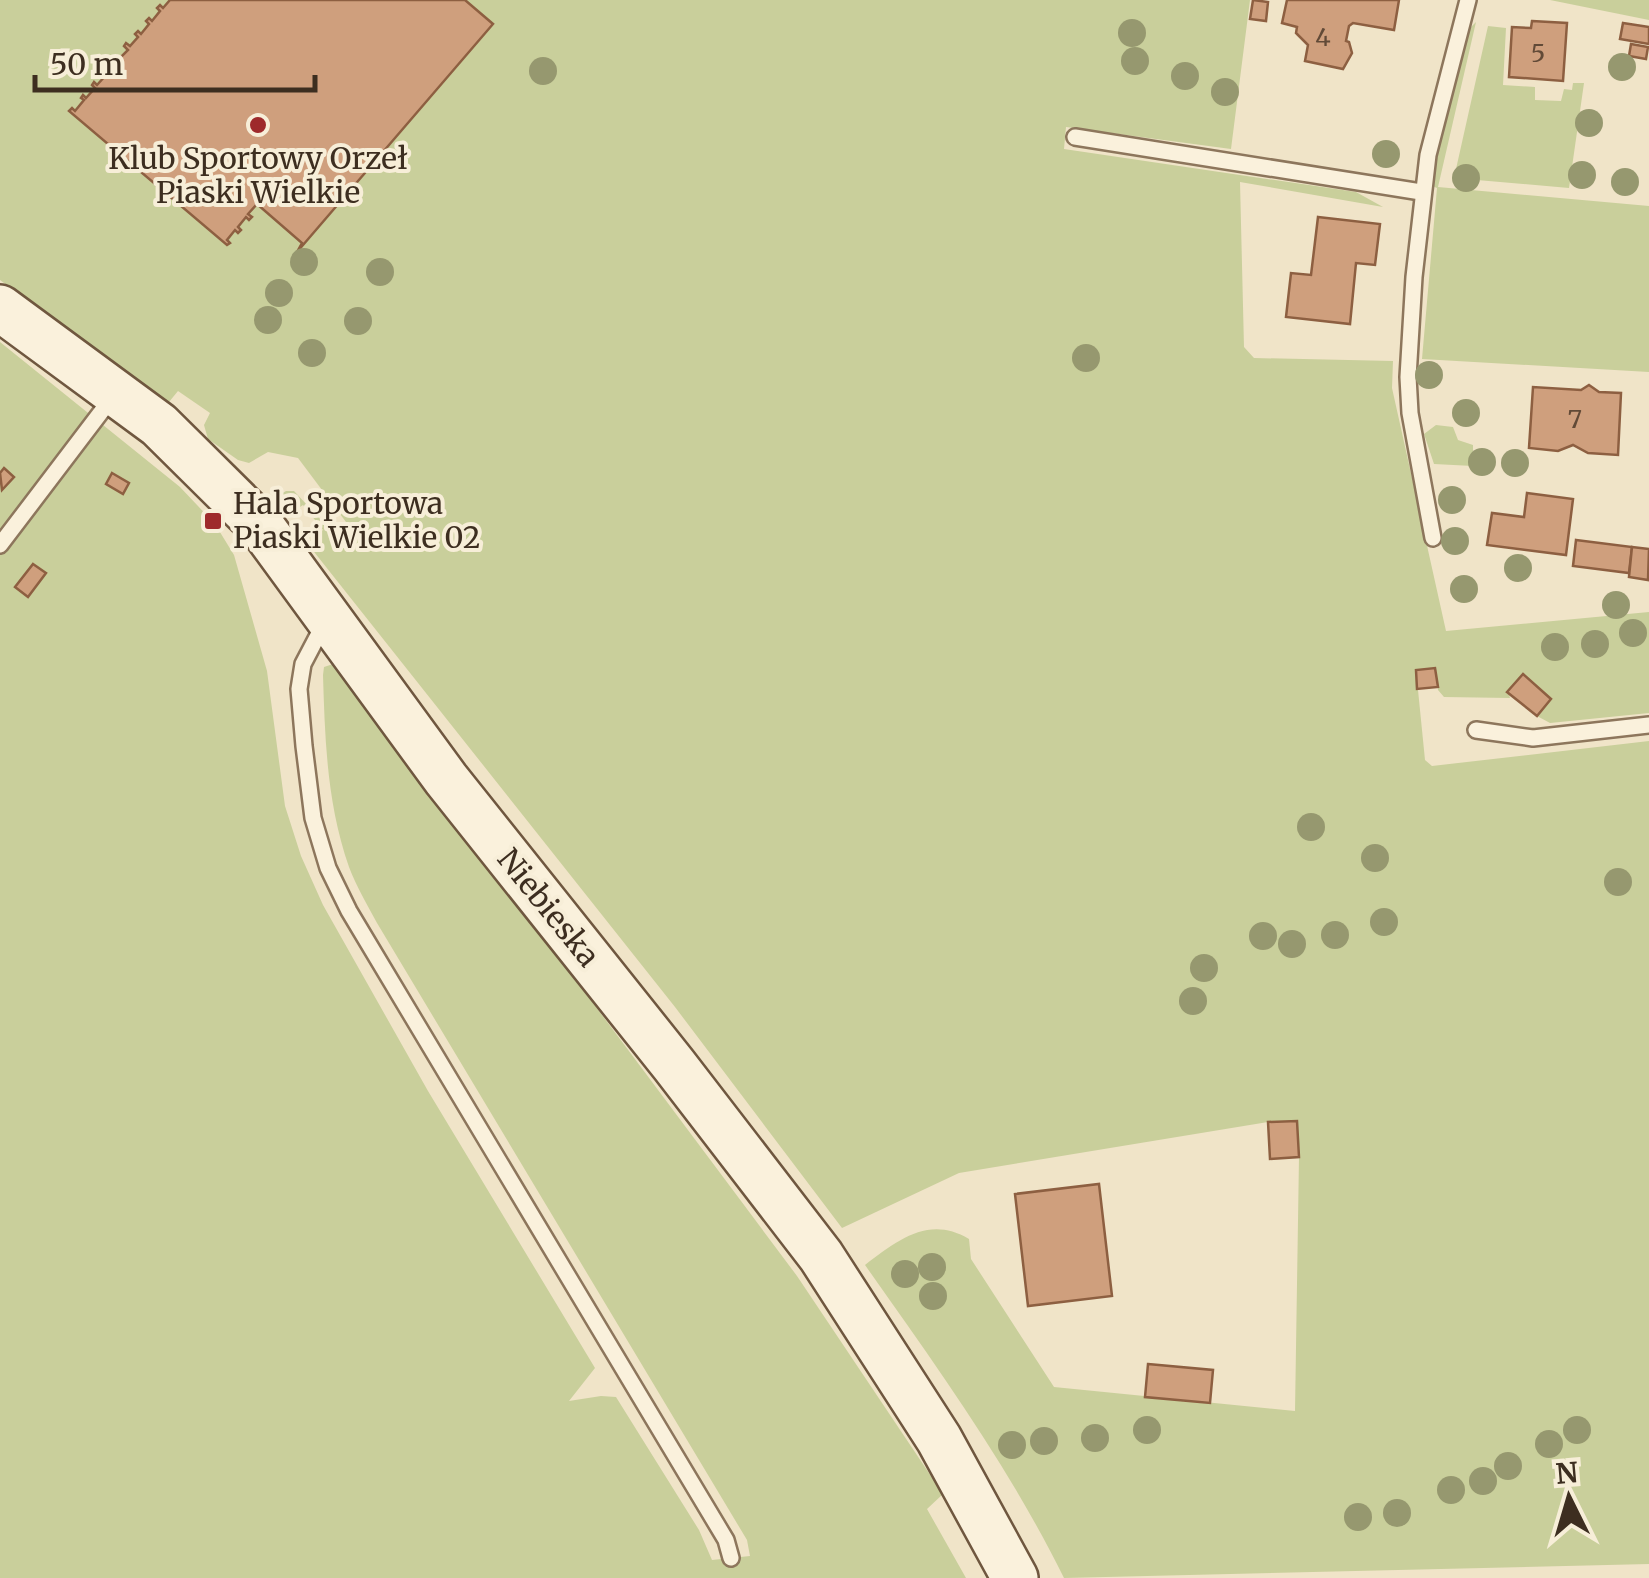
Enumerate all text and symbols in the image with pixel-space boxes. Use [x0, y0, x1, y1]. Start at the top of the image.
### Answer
house number: 4 [1315, 21, 1331, 53]
scale bar [35, 30, 315, 92]
house number: 5 [1531, 37, 1545, 69]
text: 50 m [50, 45, 123, 83]
marker: Klub Sportowy Orzeł Piaski Wielkie [247, 114, 269, 136]
place label: Klub Sportowy Orzeł Piaski Wielkie [108, 139, 408, 211]
house number: 7 [1568, 403, 1582, 435]
place label: Hala Sportowa Piaski Wielkie 02 [233, 484, 481, 556]
marker: Hala Sportowa Piaski Wielkie 02 [202, 510, 224, 532]
street label: Niebieska [490, 841, 608, 974]
north arrow [1519, 1448, 1619, 1548]
text: N [1554, 1454, 1579, 1492]

